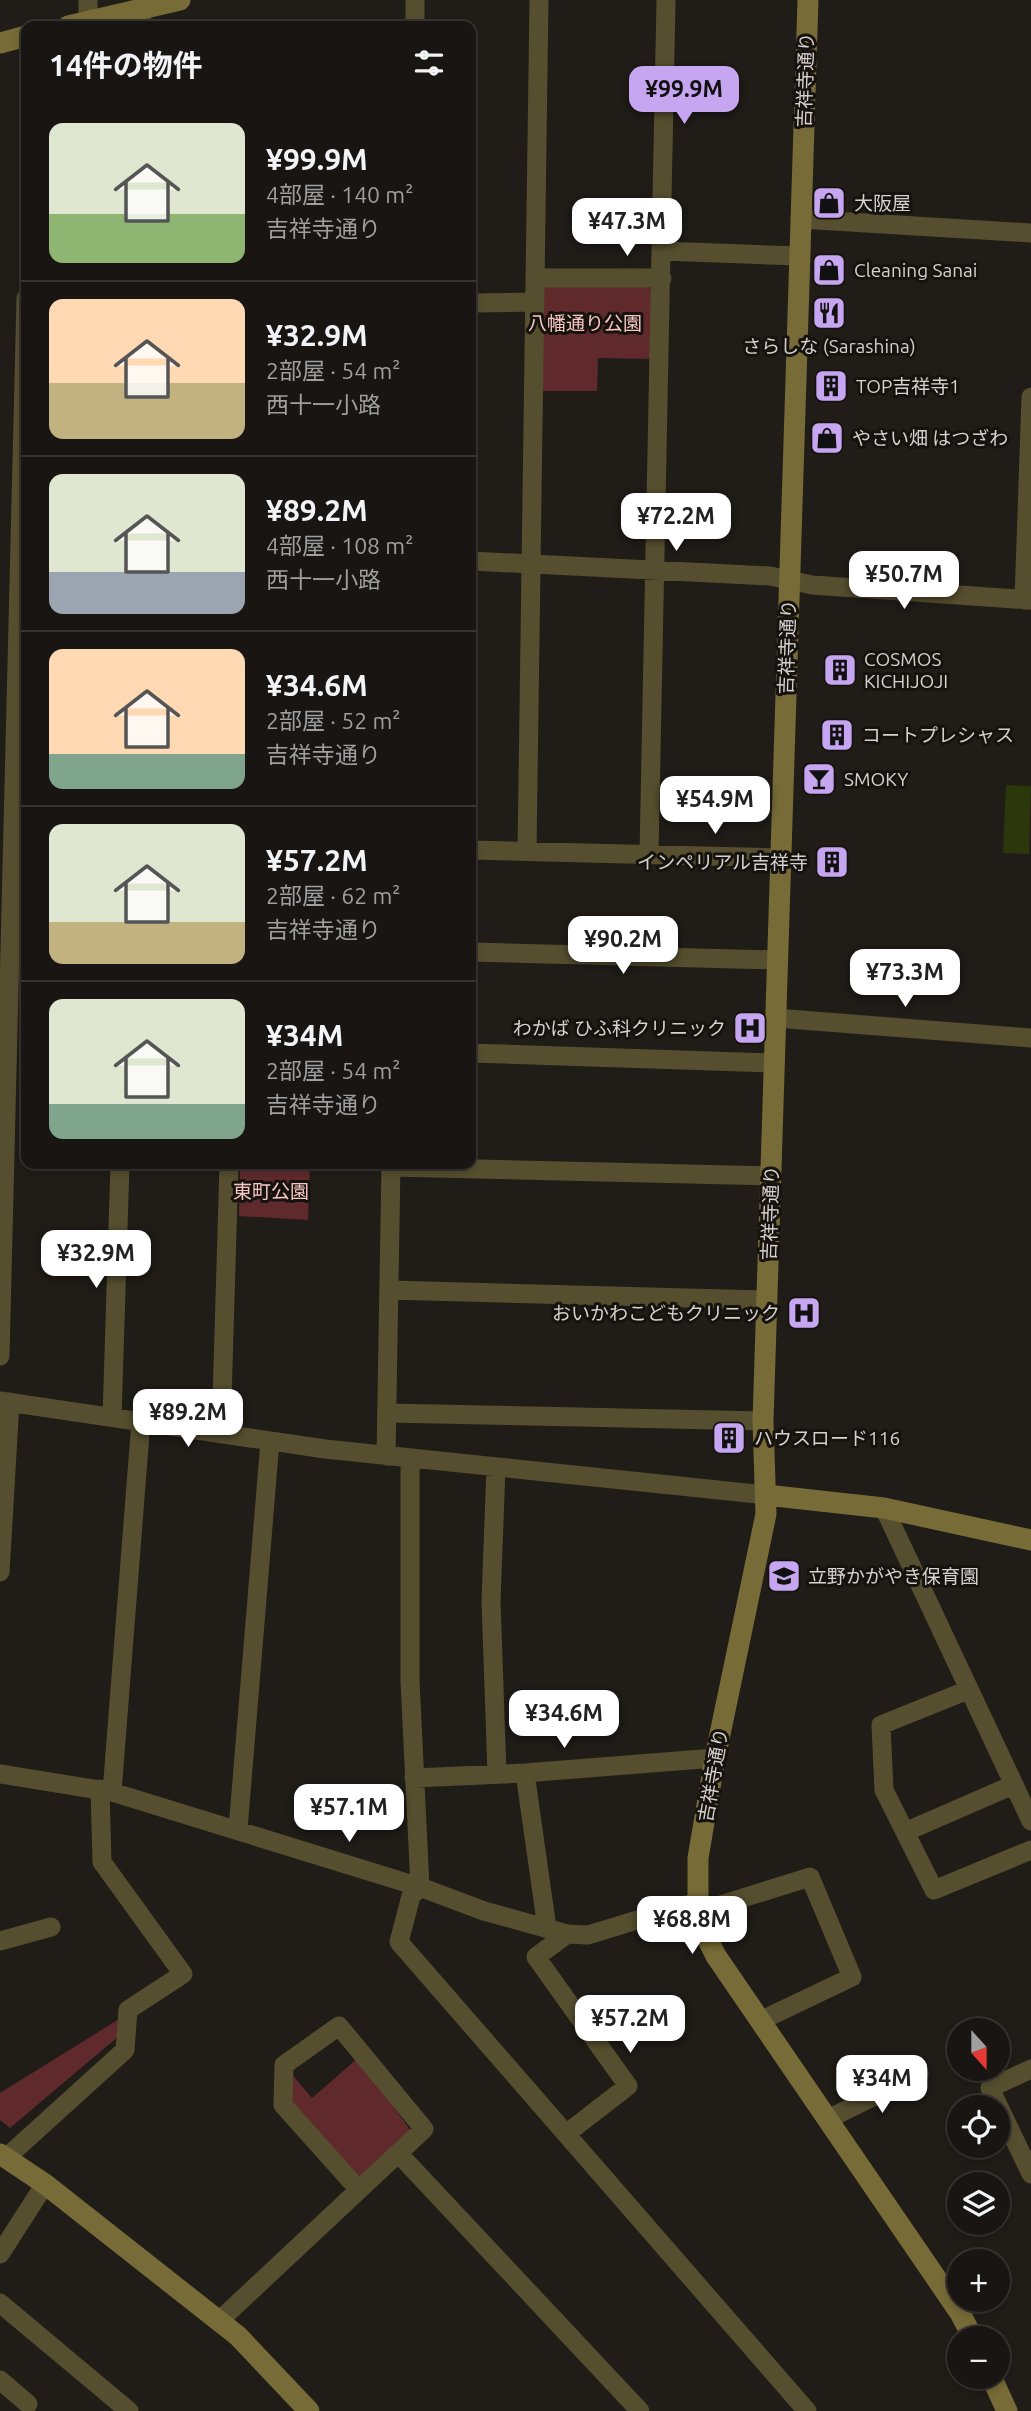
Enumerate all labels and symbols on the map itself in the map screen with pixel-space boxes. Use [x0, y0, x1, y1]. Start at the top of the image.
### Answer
street label: 吉祥寺通り [792, 32, 818, 128]
pin: ¥99.9M [627, 66, 741, 126]
shop icon: 大阪屋 [810, 184, 848, 222]
place label: 大阪屋 [854, 192, 911, 214]
pin: ¥47.3M [570, 198, 684, 258]
shop icon: Cleaning Sanai [810, 251, 848, 289]
place label: Cleaning Sanai [854, 259, 977, 281]
restaurant icon: さらしな (Sarashina) [810, 294, 848, 332]
park label: 八幡通り公園 [528, 312, 642, 334]
place label: さらしな (Sarashina) [742, 335, 916, 357]
building icon: TOP吉祥寺1 [812, 367, 850, 405]
place label: TOP吉祥寺1 [856, 375, 960, 397]
shop icon: やさい畑 はつざわ [808, 419, 846, 457]
place label: やさい畑 はつざわ [852, 427, 1008, 449]
pin: ¥72.2M [619, 494, 733, 553]
pin: ¥50.7M [847, 552, 961, 611]
street label: 吉祥寺通り [774, 599, 800, 695]
place label: COSMOS KICHIJOJI [864, 648, 948, 692]
building icon: COSMOS KICHIJOJI [821, 651, 859, 689]
building icon: コートプレシャス [818, 716, 856, 754]
place label: コートプレシャス [862, 724, 1014, 746]
bar icon: SMOKY [800, 760, 838, 798]
place label: SMOKY [844, 768, 908, 790]
pin: ¥54.9M [658, 776, 772, 836]
building icon: インペリアル吉祥寺 [813, 843, 851, 881]
place label: インペリアル吉祥寺 [637, 851, 808, 873]
pin: ¥90.2M [566, 916, 680, 976]
pin: ¥73.3M [848, 950, 962, 1009]
hospital icon: わかば ひふ科クリニック [731, 1009, 769, 1047]
place label: わかば ひふ科クリニック [513, 1017, 726, 1039]
street label: 吉祥寺通り [757, 1165, 783, 1261]
park label: 東町公園 [233, 1180, 309, 1202]
pin: ¥32.9M [39, 1230, 153, 1290]
hospital icon: おいかわこどもクリニック [785, 1294, 823, 1332]
place label: おいかわこどもクリニック [552, 1302, 780, 1324]
pin: ¥89.2M [131, 1390, 245, 1449]
building icon: ハウスロード116 [710, 1419, 748, 1457]
place label: ハウスロード116 [754, 1427, 900, 1449]
school or university icon: 立野かがやき保育園 [765, 1557, 803, 1595]
place label: 立野かがやき保育園 [808, 1565, 979, 1587]
pin: ¥34.6M [507, 1690, 621, 1750]
street label: 吉祥寺通り [694, 1726, 732, 1824]
pin: ¥57.1M [292, 1784, 406, 1844]
pin: ¥68.8M [635, 1896, 749, 1956]
pin: ¥57.2M [573, 1996, 687, 2055]
north arrow [947, 2018, 1010, 2081]
pin: ¥34M [841, 2056, 923, 2115]

